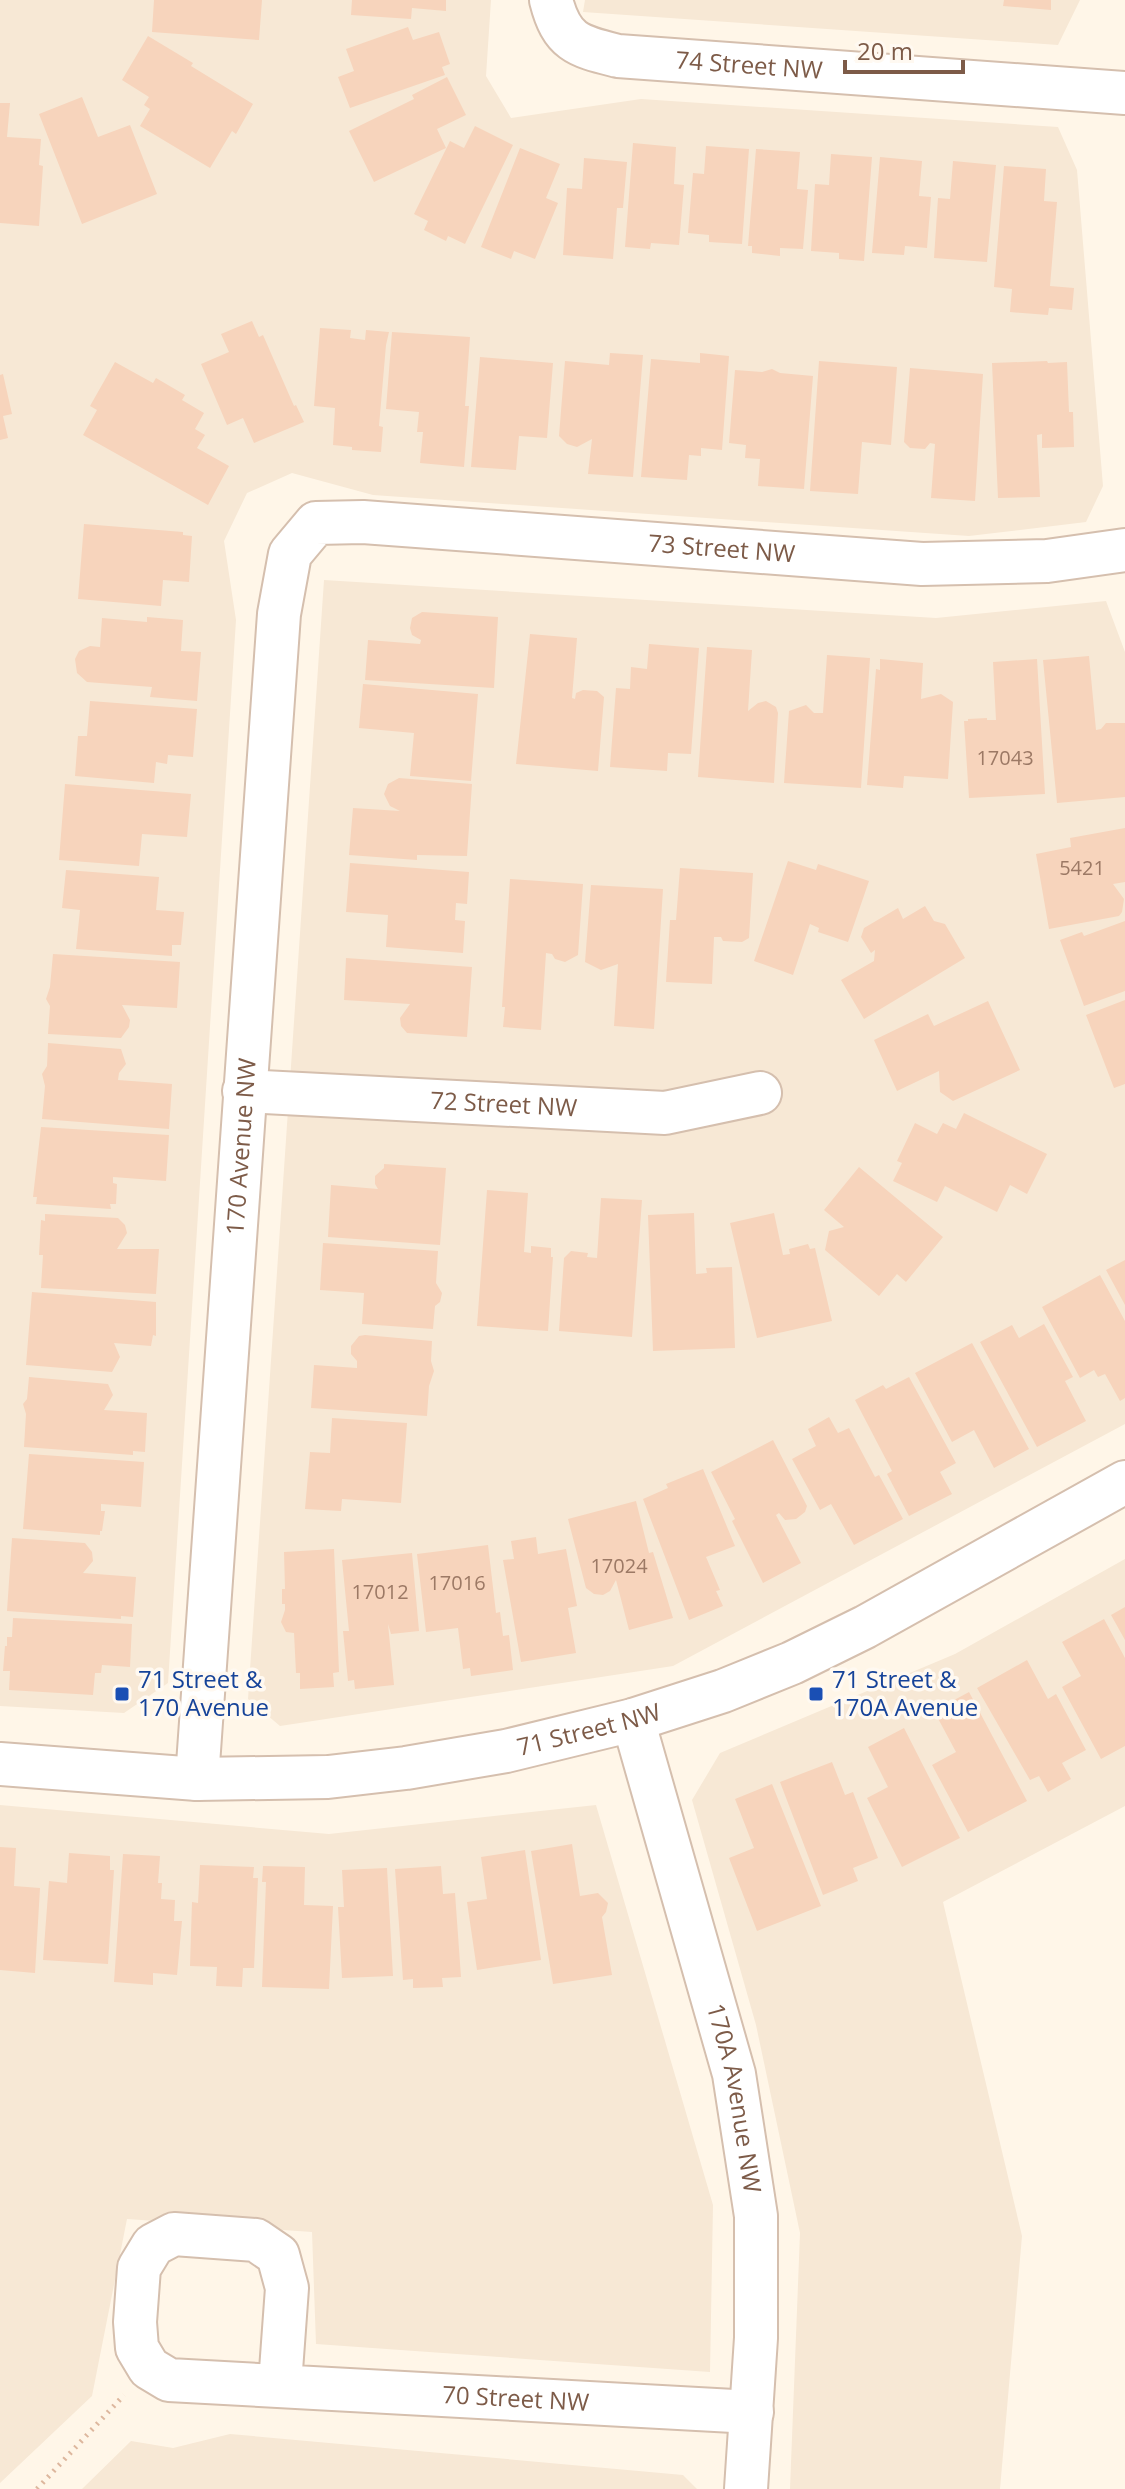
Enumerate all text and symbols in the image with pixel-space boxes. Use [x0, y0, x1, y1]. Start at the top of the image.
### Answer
scale bar [845, 24, 963, 74]
text: 20 m [857, 34, 913, 67]
street label: 74 Street NW [675, 42, 824, 86]
street label: 73 Street NW [647, 525, 796, 569]
house number: 17043 [976, 744, 1034, 771]
house number: 5421 [1059, 854, 1105, 881]
street label: 170 Avenue NW [217, 1057, 263, 1236]
street label: 72 Street NW [429, 1083, 578, 1123]
house number: 17024 [590, 1552, 648, 1579]
house number: 17016 [428, 1569, 486, 1596]
house number: 17012 [351, 1578, 409, 1605]
place label: 71 Street & 170 Avenue [138, 1662, 269, 1723]
place label: 71 Street & 170A Avenue [832, 1662, 978, 1723]
marker: 71 Street & 170 Avenue [113, 1685, 131, 1703]
marker: 71 Street & 170A Avenue [807, 1685, 825, 1703]
street label: 71 Street NW [513, 1694, 665, 1763]
street label: 170A Avenue NW [700, 1999, 770, 2195]
street label: 70 Street NW [441, 2377, 590, 2418]

